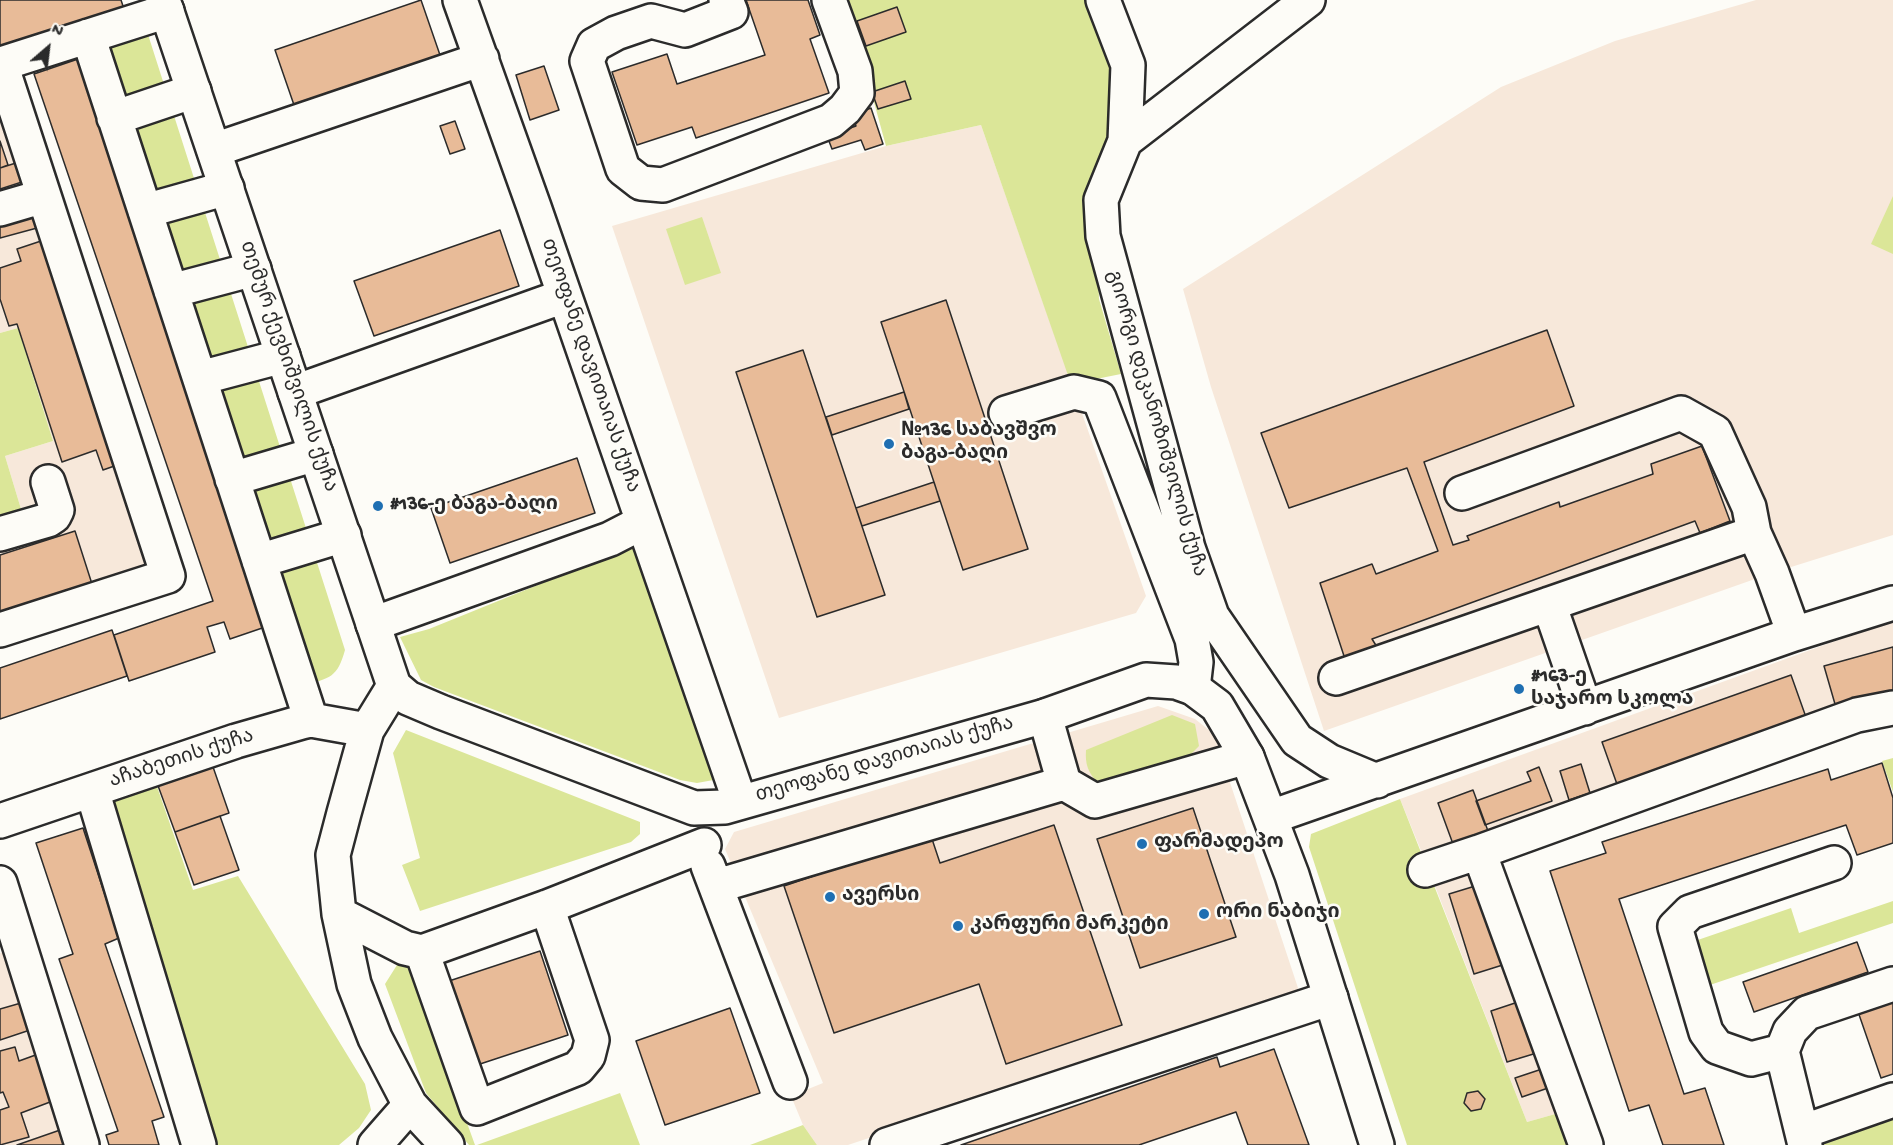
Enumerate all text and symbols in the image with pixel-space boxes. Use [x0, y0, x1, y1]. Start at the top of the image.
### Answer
north arrow [18, 18, 78, 78]
text: N [48, 21, 66, 43]
street label: თეოფანე დავითაიას ქუჩა [534, 236, 644, 496]
street label: თემურ ქევხიშვილის ქუჩა [233, 238, 341, 496]
street label: გიორგი დეკანოზიშვილის ქუჩა [1100, 268, 1210, 580]
place label: №136 საბავშვო ბაგა-ბაღი [901, 420, 1057, 467]
marker: №136 საბავშვო ბაგა-ბაღი [882, 437, 896, 451]
place label: #136-ე ბაგა-ბაღი [390, 494, 558, 518]
marker: #136-ე ბაგა-ბაღი [371, 499, 385, 513]
place label: #163-ე საჯარო სკოლა [1531, 666, 1694, 713]
marker: #163-ე საჯარო სკოლა [1512, 682, 1526, 696]
street label: თეოფანე დავითაიას ქუჩა [753, 713, 1017, 809]
street label: აჩაბეთის ქუჩა [107, 725, 257, 795]
place label: ფარმადეპო [1154, 832, 1284, 856]
marker: ფარმადეპო [1135, 837, 1149, 851]
place label: ავერსი [842, 885, 919, 909]
marker: ავერსი [823, 890, 837, 904]
place label: ორი ნაბიჯი [1216, 902, 1340, 926]
marker: ორი ნაბიჯი [1197, 907, 1211, 921]
place label: კარფური მარკეტი [970, 914, 1168, 938]
marker: კარფური მარკეტი [951, 919, 965, 933]

